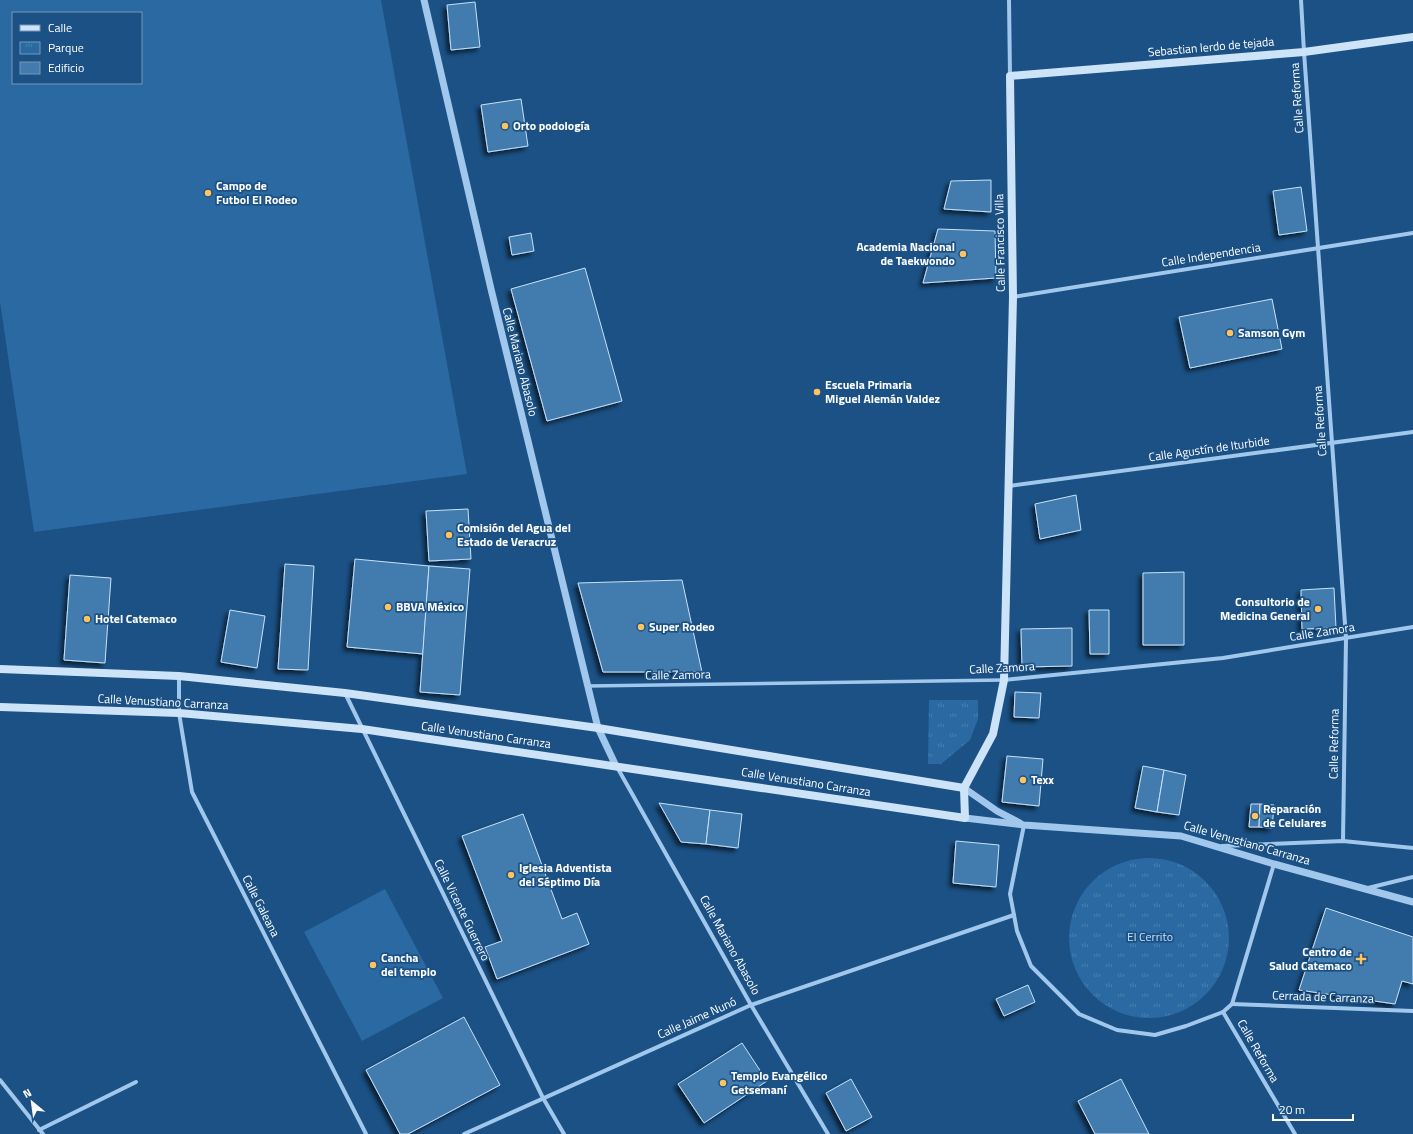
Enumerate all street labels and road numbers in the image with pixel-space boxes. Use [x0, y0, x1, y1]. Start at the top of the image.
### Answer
street label: Sebastian lerdo de tejada [1147, 32, 1275, 61]
street label: Calle Reforma [1285, 62, 1308, 134]
street label: Calle Francisco Villa [989, 194, 1010, 292]
street label: Calle Independencia [1160, 237, 1262, 272]
street label: Calle Mariano Abasolo [498, 305, 543, 418]
street label: Calle Reforma [1308, 385, 1331, 457]
street label: Calle Agustín de Iturbide [1147, 431, 1271, 466]
street label: Calle Zamora [1288, 617, 1356, 646]
street label: Calle Zamora [969, 656, 1035, 679]
street label: Calle Zamora [645, 664, 711, 685]
street label: Calle Venustiano Carranza [97, 689, 229, 714]
street label: Calle Reforma [1323, 709, 1344, 779]
street label: Calle Venustiano Carranza [420, 716, 552, 753]
street label: Calle Venustiano Carranza [740, 762, 872, 801]
street label: Calle Venustiano Carranza [1182, 815, 1313, 870]
street label: Calle Vicente Guerrero [429, 856, 495, 964]
street label: Calle Galeana [238, 871, 285, 940]
street label: Calle Mariano Abasolo [695, 891, 766, 998]
street label: Cerrada de Carranza [1272, 985, 1374, 1008]
street label: Calle Jaime Nunó [654, 992, 739, 1043]
street label: Calle Reforma [1233, 1015, 1284, 1086]

